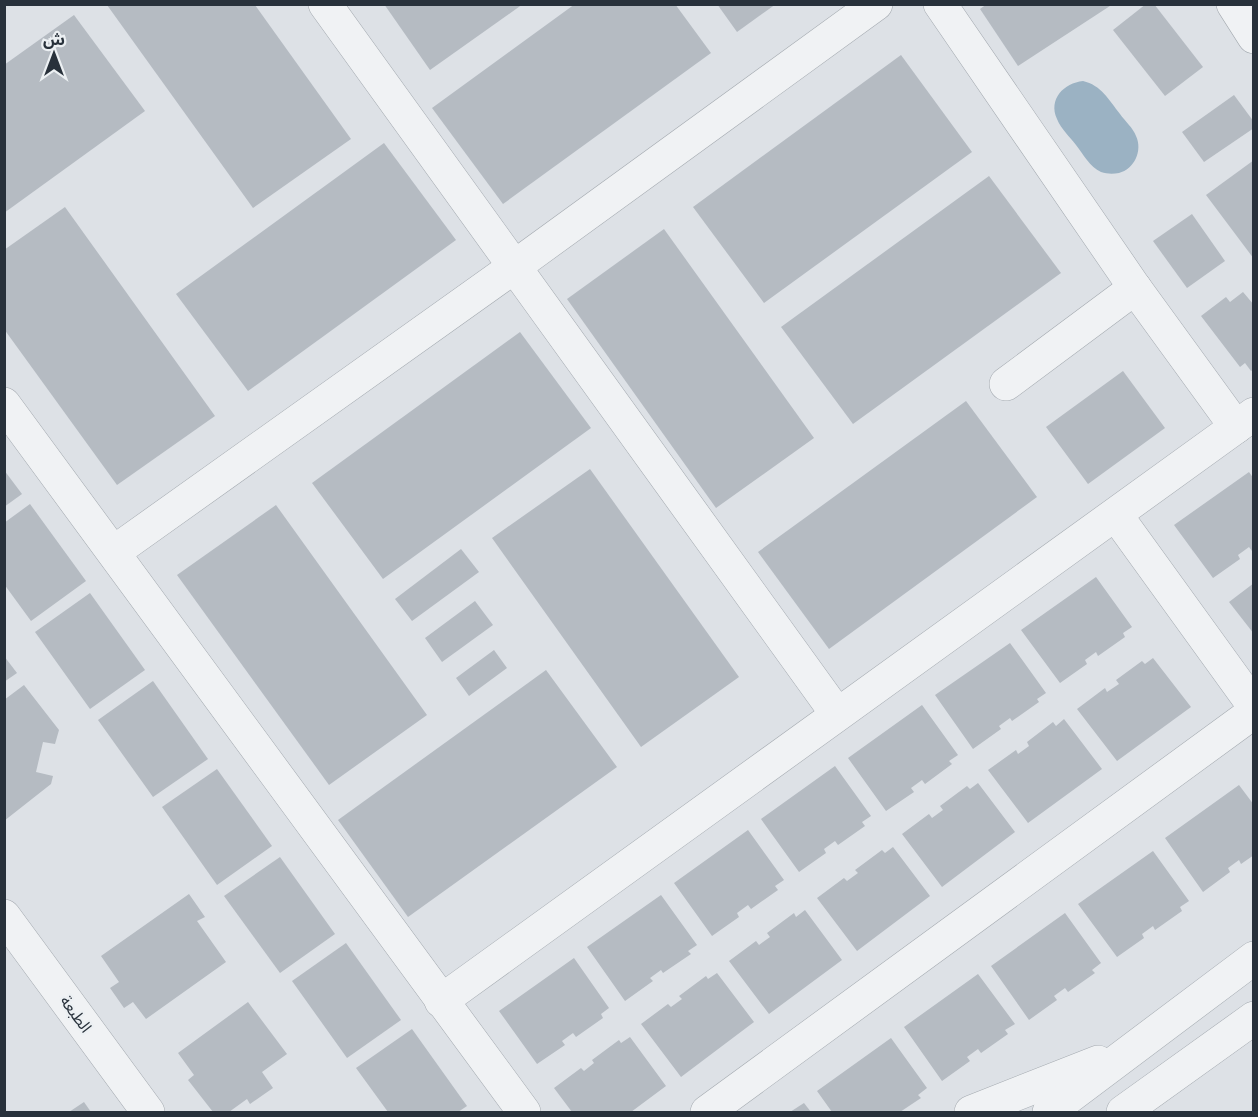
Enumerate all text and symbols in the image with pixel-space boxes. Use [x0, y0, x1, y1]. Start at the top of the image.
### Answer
north arrow [24, 24, 84, 84]
text: ش [43, 30, 65, 49]
street label: الطبعة [56, 992, 96, 1036]

